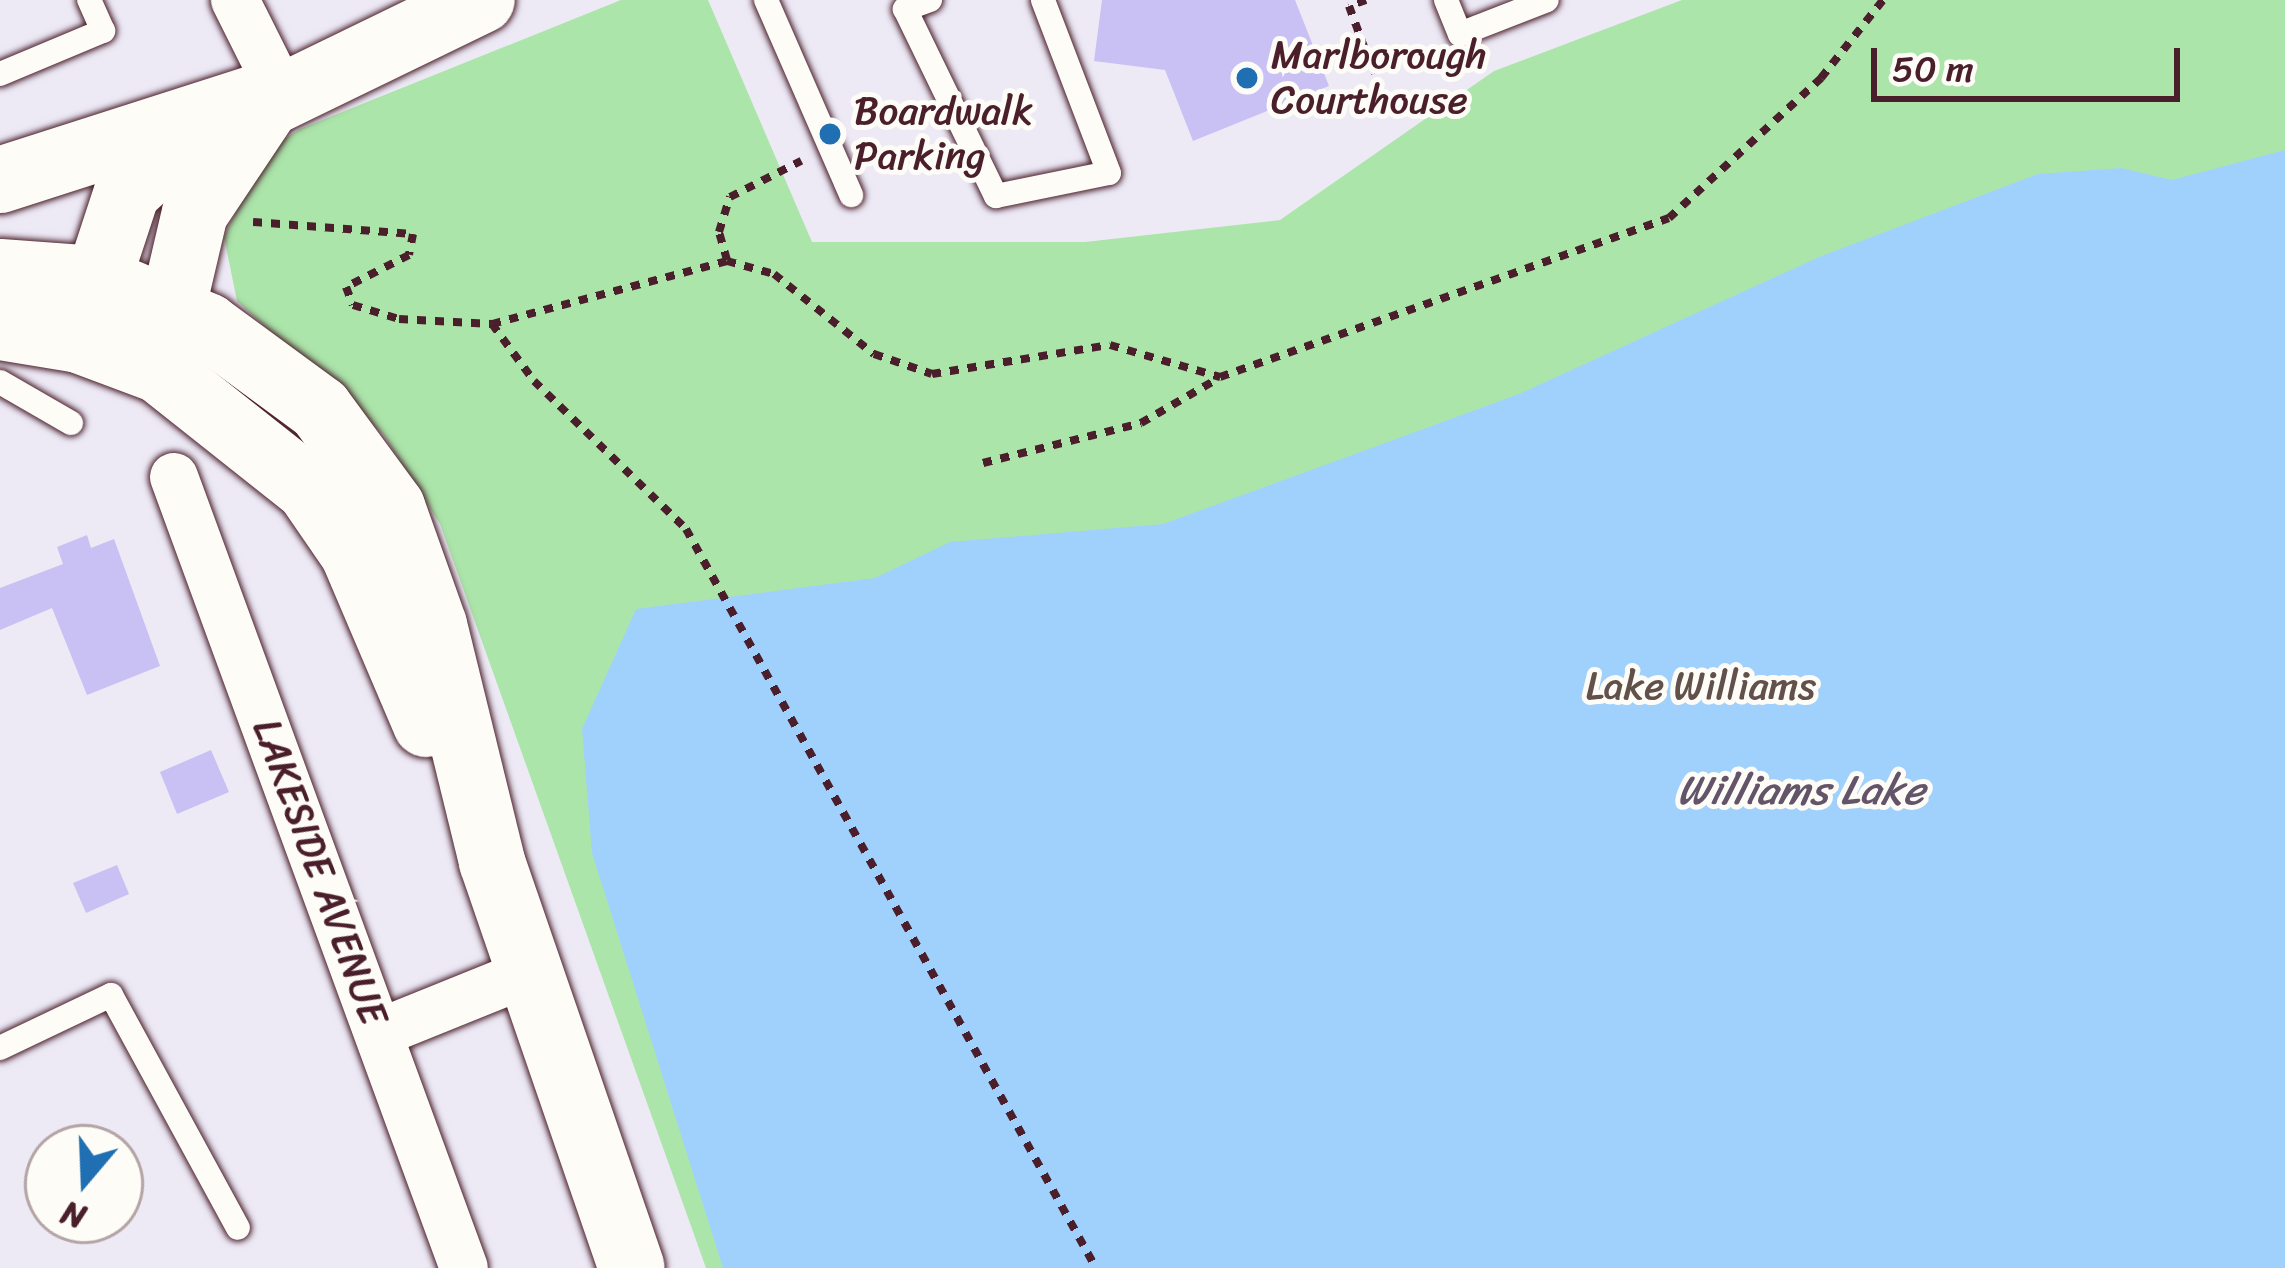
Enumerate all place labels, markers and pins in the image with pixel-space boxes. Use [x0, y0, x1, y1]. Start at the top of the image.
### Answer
place label: Marlborough Courthouse [1271, 33, 1486, 124]
marker: Marlborough Courthouse [1234, 65, 1260, 91]
place label: Boardwalk Parking [854, 89, 1033, 180]
marker: Boardwalk Parking [817, 121, 843, 147]

